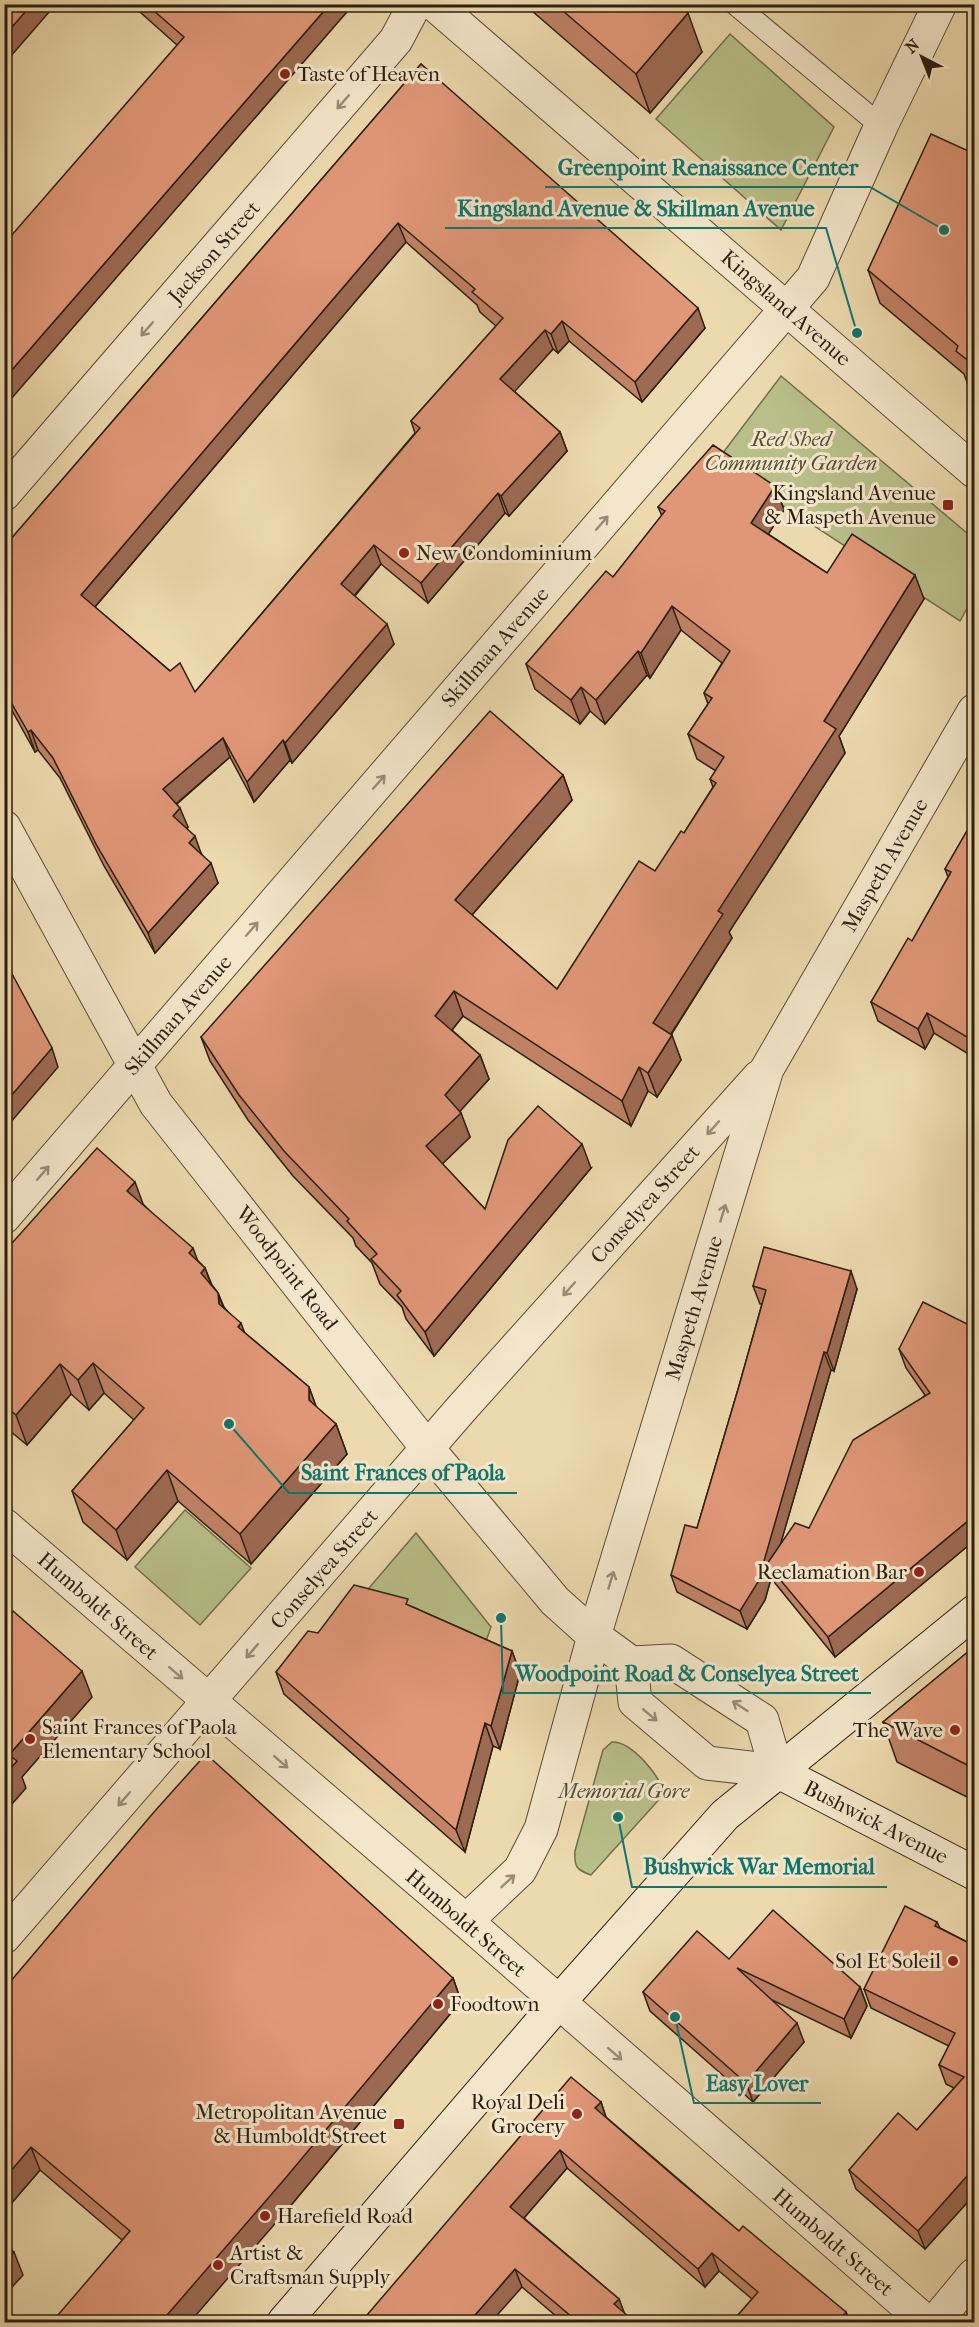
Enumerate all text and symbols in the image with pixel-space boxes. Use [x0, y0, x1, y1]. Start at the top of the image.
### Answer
north arrow [892, 27, 952, 87]
text: N [901, 35, 924, 57]
place label: Taste of Heaven [297, 62, 440, 86]
marker: Taste of Heaven [278, 67, 292, 81]
one-way arrow [337, 94, 350, 110]
callout: Greenpoint Renaissance Center [545, 147, 870, 187]
text: Greenpoint Renaissance Center [558, 155, 859, 181]
callout: Kingsland Avenue & Skillman Avenue [445, 188, 826, 228]
street label: Jackson Street [162, 196, 265, 309]
text: Kingsland Avenue & Skillman Avenue [457, 196, 815, 222]
street label: Kingsland Avenue [716, 245, 856, 371]
one-way arrow [140, 321, 154, 336]
park label: Red Shed Community Garden [705, 427, 877, 475]
place label: Kingsland Avenue & Maspeth Avenue [764, 481, 936, 529]
marker: Kingsland Avenue & Maspeth Avenue [941, 498, 955, 512]
one-way arrow [596, 515, 609, 531]
place label: New Condominium [416, 541, 592, 565]
marker: New Condominium [397, 546, 411, 560]
street label: Skillman Avenue [436, 582, 554, 712]
one-way arrow [372, 775, 386, 790]
street label: Maspeth Avenue [837, 794, 933, 936]
one-way arrow [245, 922, 259, 937]
street label: Skillman Avenue [119, 950, 237, 1080]
one-way arrow [706, 1120, 720, 1135]
street label: Conselyea Street [586, 1139, 705, 1268]
one-way arrow [36, 1166, 50, 1181]
street label: Woodpoint Road [230, 1200, 343, 1335]
one-way arrow [718, 1204, 729, 1223]
street label: Maspeth Avenue [661, 1233, 727, 1383]
one-way arrow [562, 1281, 576, 1296]
callout: Saint Frances of Paola [289, 1453, 517, 1493]
text: Saint Frances of Paola [301, 1460, 506, 1486]
street label: Conselyea Street [265, 1504, 383, 1634]
street label: Humboldt Street [33, 1547, 163, 1665]
place label: Reclamation Bar [757, 1560, 907, 1584]
marker: Reclamation Bar [912, 1565, 926, 1579]
one-way arrow [607, 1571, 618, 1590]
one-way arrow [245, 1644, 259, 1659]
callout: Woodpoint Road & Conselyea Street [503, 1653, 871, 1693]
text: Woodpoint Road & Conselyea Street [514, 1661, 860, 1687]
one-way arrow [168, 1666, 183, 1680]
one-way arrow [732, 1699, 749, 1711]
one-way arrow [642, 1708, 658, 1721]
place label: Saint Frances of Paola Elementary School [42, 1715, 237, 1763]
place label: The Wave [853, 1718, 943, 1742]
marker: The Wave [948, 1723, 962, 1737]
marker: Saint Frances of Paola Elementary School [23, 1732, 37, 1746]
one-way arrow [273, 1756, 289, 1769]
street label: Bushwick Avenue [800, 1775, 952, 1869]
park label: Memorial Gore [557, 1779, 690, 1803]
one-way arrow [117, 1791, 131, 1806]
callout: Bushwick War Memorial [632, 1847, 887, 1887]
text: Bushwick War Memorial [643, 1854, 876, 1880]
street label: Humboldt Street [401, 1864, 531, 1982]
one-way arrow [501, 1874, 516, 1888]
place label: Sol Et Soleil [835, 1949, 941, 1973]
marker: Sol Et Soleil [946, 1954, 960, 1968]
place label: Foodtown [450, 1992, 539, 2016]
marker: Foodtown [431, 1997, 445, 2011]
one-way arrow [607, 2046, 623, 2060]
callout: Easy Lover [694, 2063, 821, 2103]
text: Easy Lover [706, 2071, 809, 2097]
place label: Royal Deli Grocery [471, 2090, 566, 2138]
place label: Metropolitan Avenue & Humboldt Street [195, 2100, 388, 2148]
marker: Royal Deli Grocery [570, 2107, 584, 2121]
marker: Metropolitan Avenue & Humboldt Street [392, 2117, 406, 2131]
street label: Humboldt Street [768, 2183, 898, 2301]
place label: Harefield Road [277, 2204, 413, 2228]
marker: Harefield Road [258, 2209, 272, 2223]
place label: Artist & Craftsman Supply [229, 2241, 391, 2289]
marker: Artist & Craftsman Supply [211, 2258, 225, 2272]

